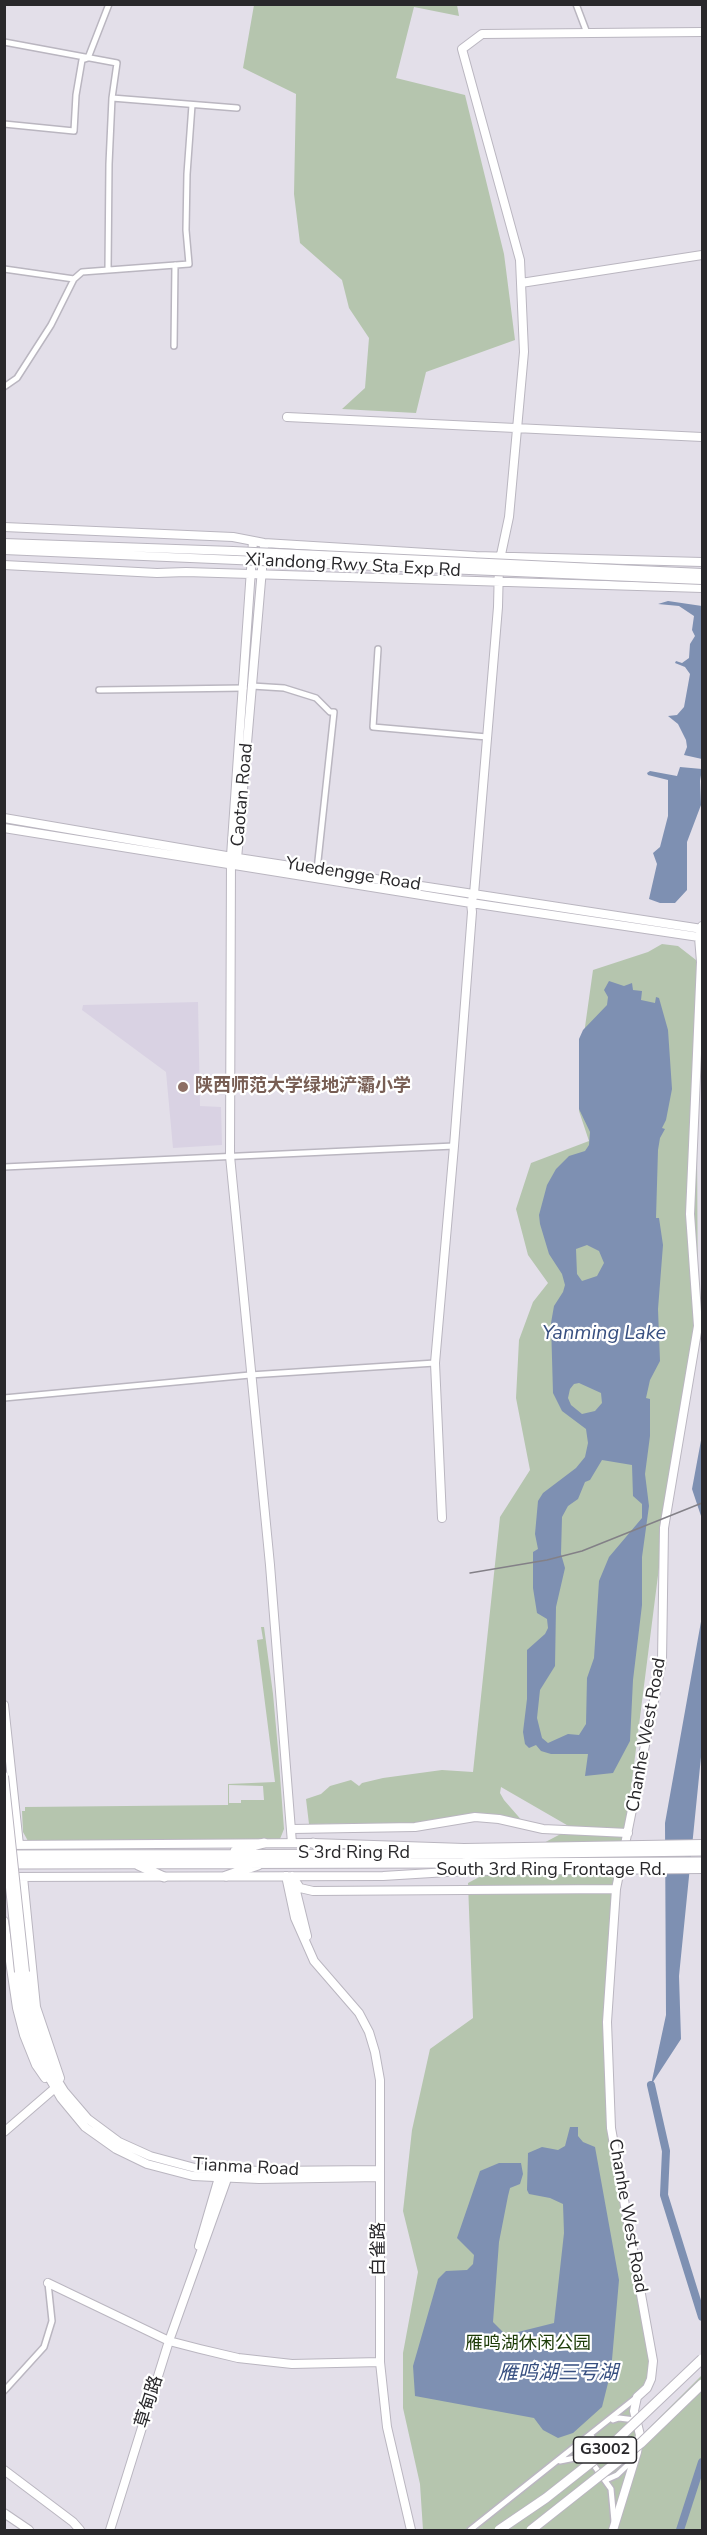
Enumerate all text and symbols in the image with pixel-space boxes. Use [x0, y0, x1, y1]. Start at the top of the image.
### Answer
street label: Xi'andong Rwy Sta Exp Rd [245, 550, 461, 582]
street label: Caotan Road [228, 742, 258, 848]
street label: Yuedengge Road [284, 854, 422, 896]
place label: 陕西师范大学绿地浐灞小学 [195, 1076, 411, 1098]
marker: 陕西师范大学绿地浐灞小学 [176, 1080, 190, 1094]
water label: Yanming Lake [542, 1322, 666, 1346]
street label: Chanhe West Road [623, 1656, 671, 1814]
street label: S 3rd Ring Rd [298, 1843, 410, 1865]
street label: South 3rd Ring Frontage Rd. [436, 1860, 666, 1882]
street label: Chanhe West Road [603, 2137, 651, 2295]
street label: Tianma Road [192, 2154, 300, 2182]
street label: 白雀路 [369, 2222, 391, 2276]
park label: 雁鸣湖休闲公园 [465, 2334, 591, 2356]
water label: 雁鸣湖三号湖 [498, 2362, 618, 2386]
street label: 草甸路 [132, 2373, 168, 2431]
road number: G3002 [574, 2437, 636, 2463]

